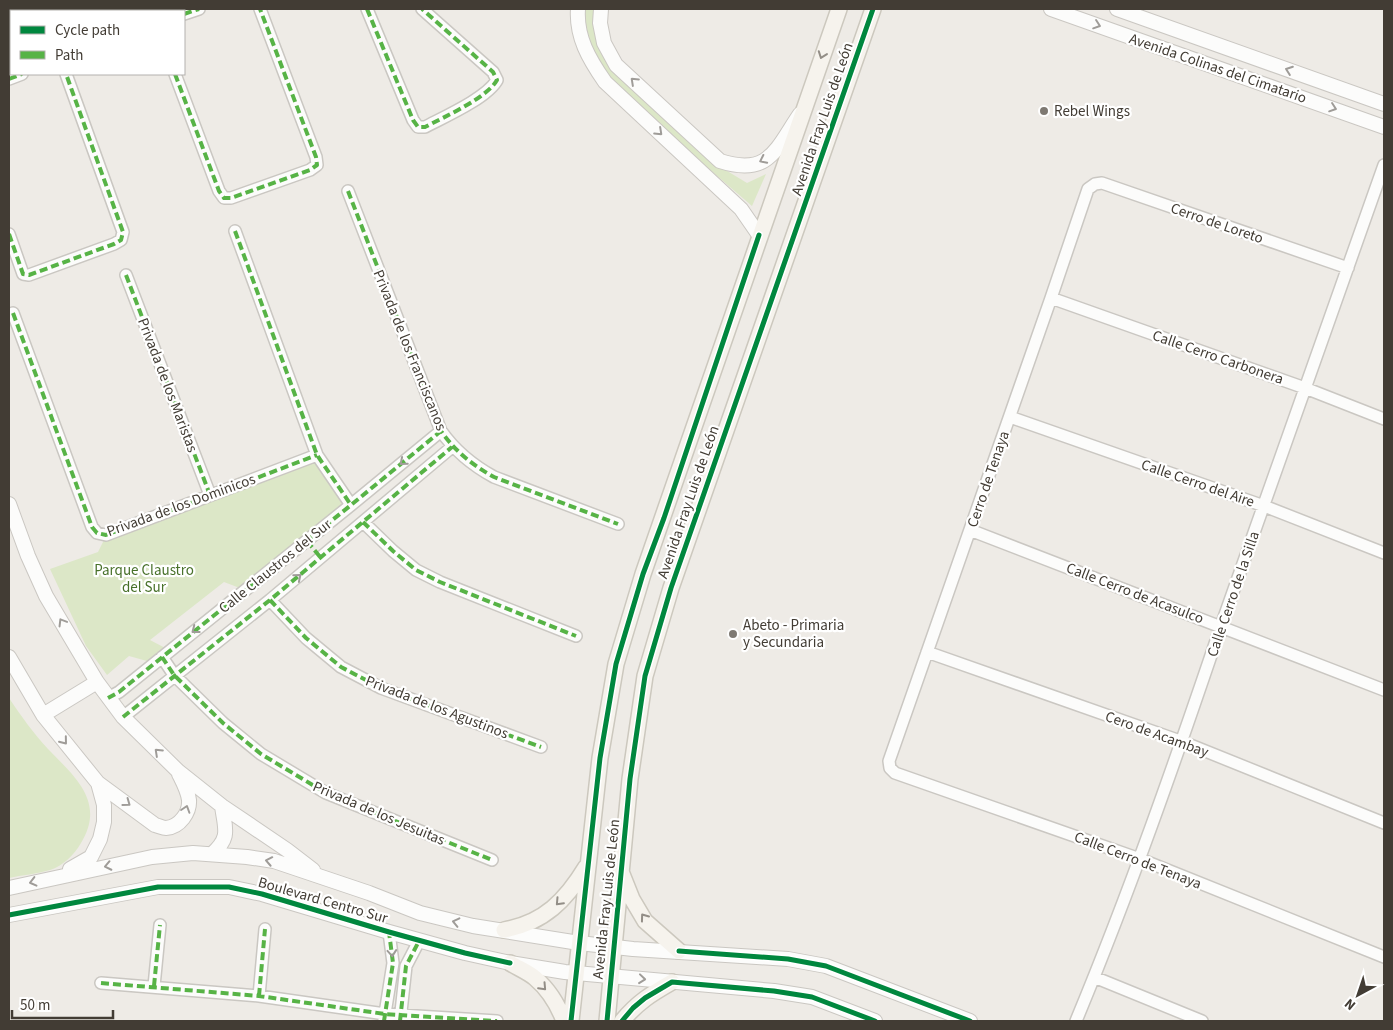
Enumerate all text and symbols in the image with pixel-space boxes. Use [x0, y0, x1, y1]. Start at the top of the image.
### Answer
legend [10, 10, 185, 75]
one-way arrow [1092, 19, 1101, 29]
text: Cycle path [55, 20, 120, 41]
street label: Avenida Colinas del Cimatario [1126, 28, 1309, 109]
street label: Avenida Fray Luis de León [786, 40, 859, 199]
text: Path [55, 45, 83, 66]
one-way arrow [818, 50, 828, 58]
one-way arrow [1285, 66, 1294, 76]
one-way arrow [630, 78, 639, 87]
place label: Rebel Wings [1054, 101, 1130, 122]
one-way arrow [1328, 102, 1336, 112]
marker: Rebel Wings [1038, 105, 1050, 117]
one-way arrow [653, 126, 662, 135]
one-way arrow [759, 154, 768, 165]
street label: Cerro de Loreto [1168, 198, 1266, 249]
street label: Privada de los Franciscanos [368, 267, 451, 434]
street label: Privada de los Maristas [132, 315, 203, 455]
street label: Calle Cerro Carbonera [1149, 325, 1286, 390]
street label: Avenida Fray Luis de León [652, 423, 725, 582]
street label: Cerro de Tenaya [962, 428, 1015, 530]
street label: Calle Cerro del Aire [1138, 454, 1257, 513]
one-way arrow [400, 457, 409, 465]
street label: Privada de los Dominicos [104, 469, 258, 542]
street label: Calle Claustros del Sur [214, 514, 337, 619]
street label: Calle Cerro de la Silla [1202, 528, 1265, 660]
street label: Calle Cerro de Acasulco [1063, 558, 1207, 629]
park label: Parque Claustro del Sur [94, 560, 194, 598]
one-way arrow [292, 574, 301, 583]
place label: Abeto - Primaria y Secundaria [743, 615, 844, 653]
one-way arrow [58, 618, 68, 627]
one-way arrow [192, 625, 201, 633]
marker: Abeto - Primaria y Secundaria [727, 628, 739, 640]
street label: Privada de los Agustinos [362, 670, 511, 744]
street label: Cero de Acambay [1102, 706, 1211, 763]
one-way arrow [59, 735, 67, 744]
one-way arrow [154, 749, 163, 758]
street label: Privada de los Jesuitas [309, 776, 448, 851]
one-way arrow [121, 798, 130, 806]
one-way arrow [181, 805, 191, 814]
street label: Avenida Fray Luis de León [588, 818, 625, 980]
street label: Calle Cerro de Tenaya [1071, 826, 1205, 894]
one-way arrow [264, 856, 273, 866]
one-way arrow [104, 860, 112, 870]
street label: Boulevard Centro Sur [256, 872, 391, 929]
one-way arrow [28, 876, 37, 887]
one-way arrow [556, 897, 565, 906]
one-way arrow [641, 914, 650, 923]
one-way arrow [452, 917, 461, 928]
one-way arrow [386, 949, 397, 957]
north arrow [1333, 970, 1383, 1020]
one-way arrow [638, 973, 646, 984]
one-way arrow [537, 981, 546, 990]
scale bar [12, 988, 114, 1020]
text: N [1340, 994, 1360, 1015]
text: 50 m [20, 995, 50, 1016]

